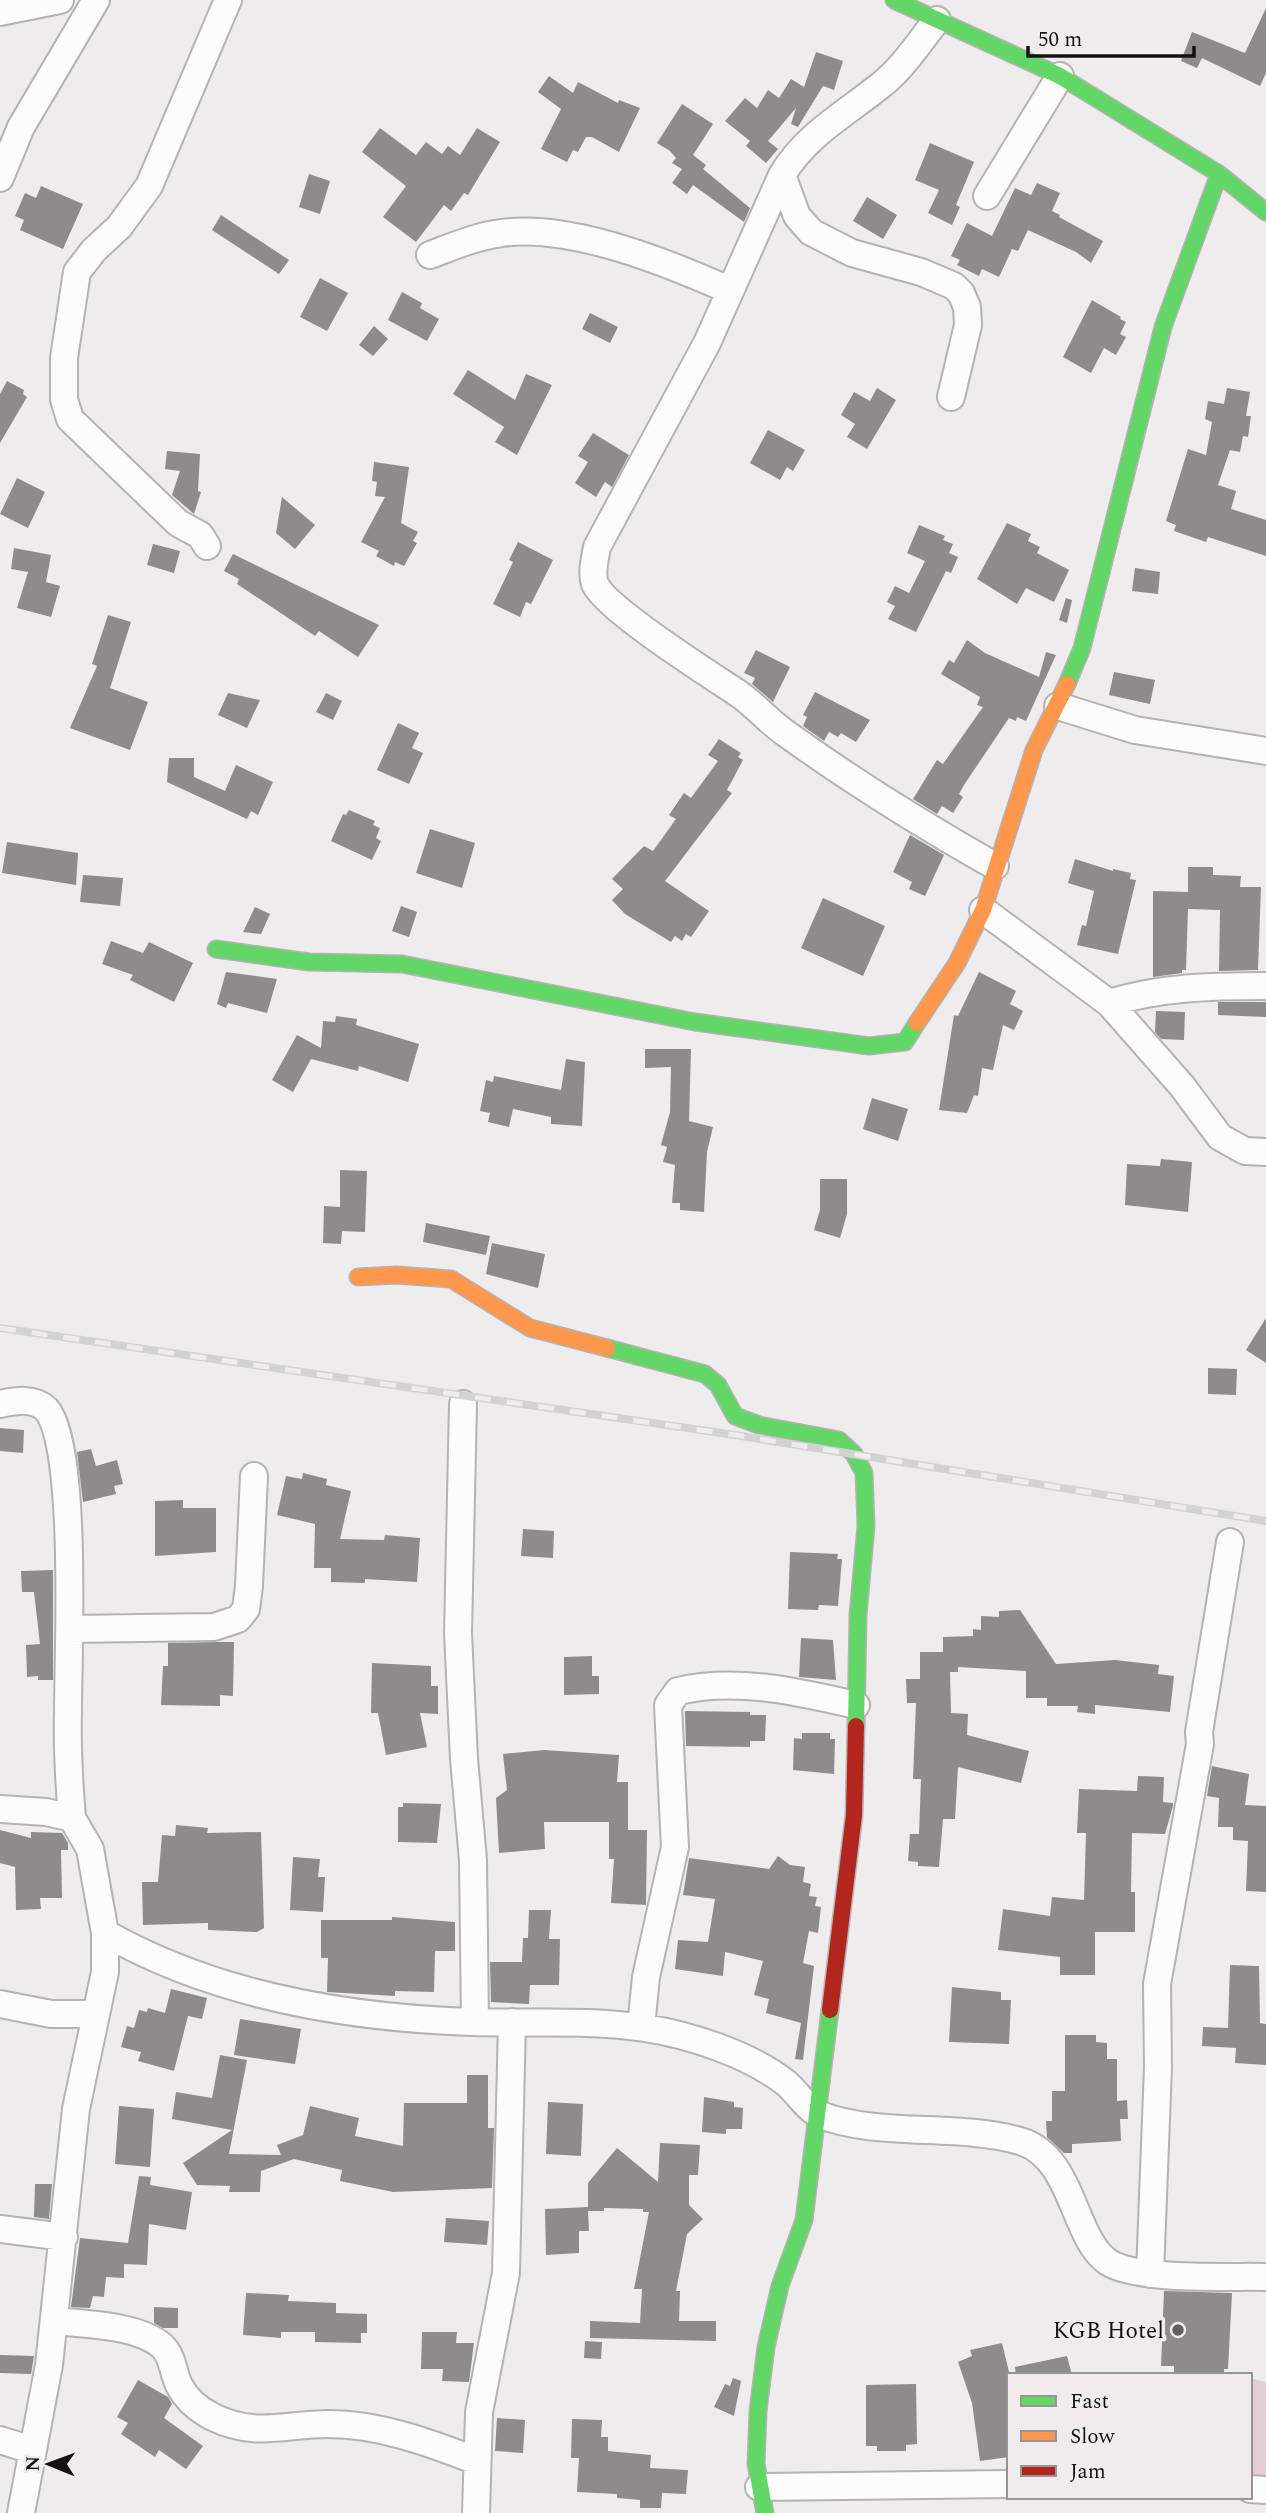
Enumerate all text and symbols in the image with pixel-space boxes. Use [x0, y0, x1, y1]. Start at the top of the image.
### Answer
scale bar [1028, 14, 1194, 58]
text: 50 m [1038, 24, 1082, 56]
place label: KGB Hotel [1053, 2314, 1164, 2349]
marker: KGB Hotel [1170, 2322, 1186, 2338]
legend [1007, 2373, 1252, 2499]
text: Fast [1070, 2386, 1109, 2418]
text: Slow [1070, 2421, 1116, 2453]
north arrow [14, 2429, 84, 2499]
text: N [19, 2456, 48, 2472]
text: Jam [1070, 2456, 1106, 2488]

